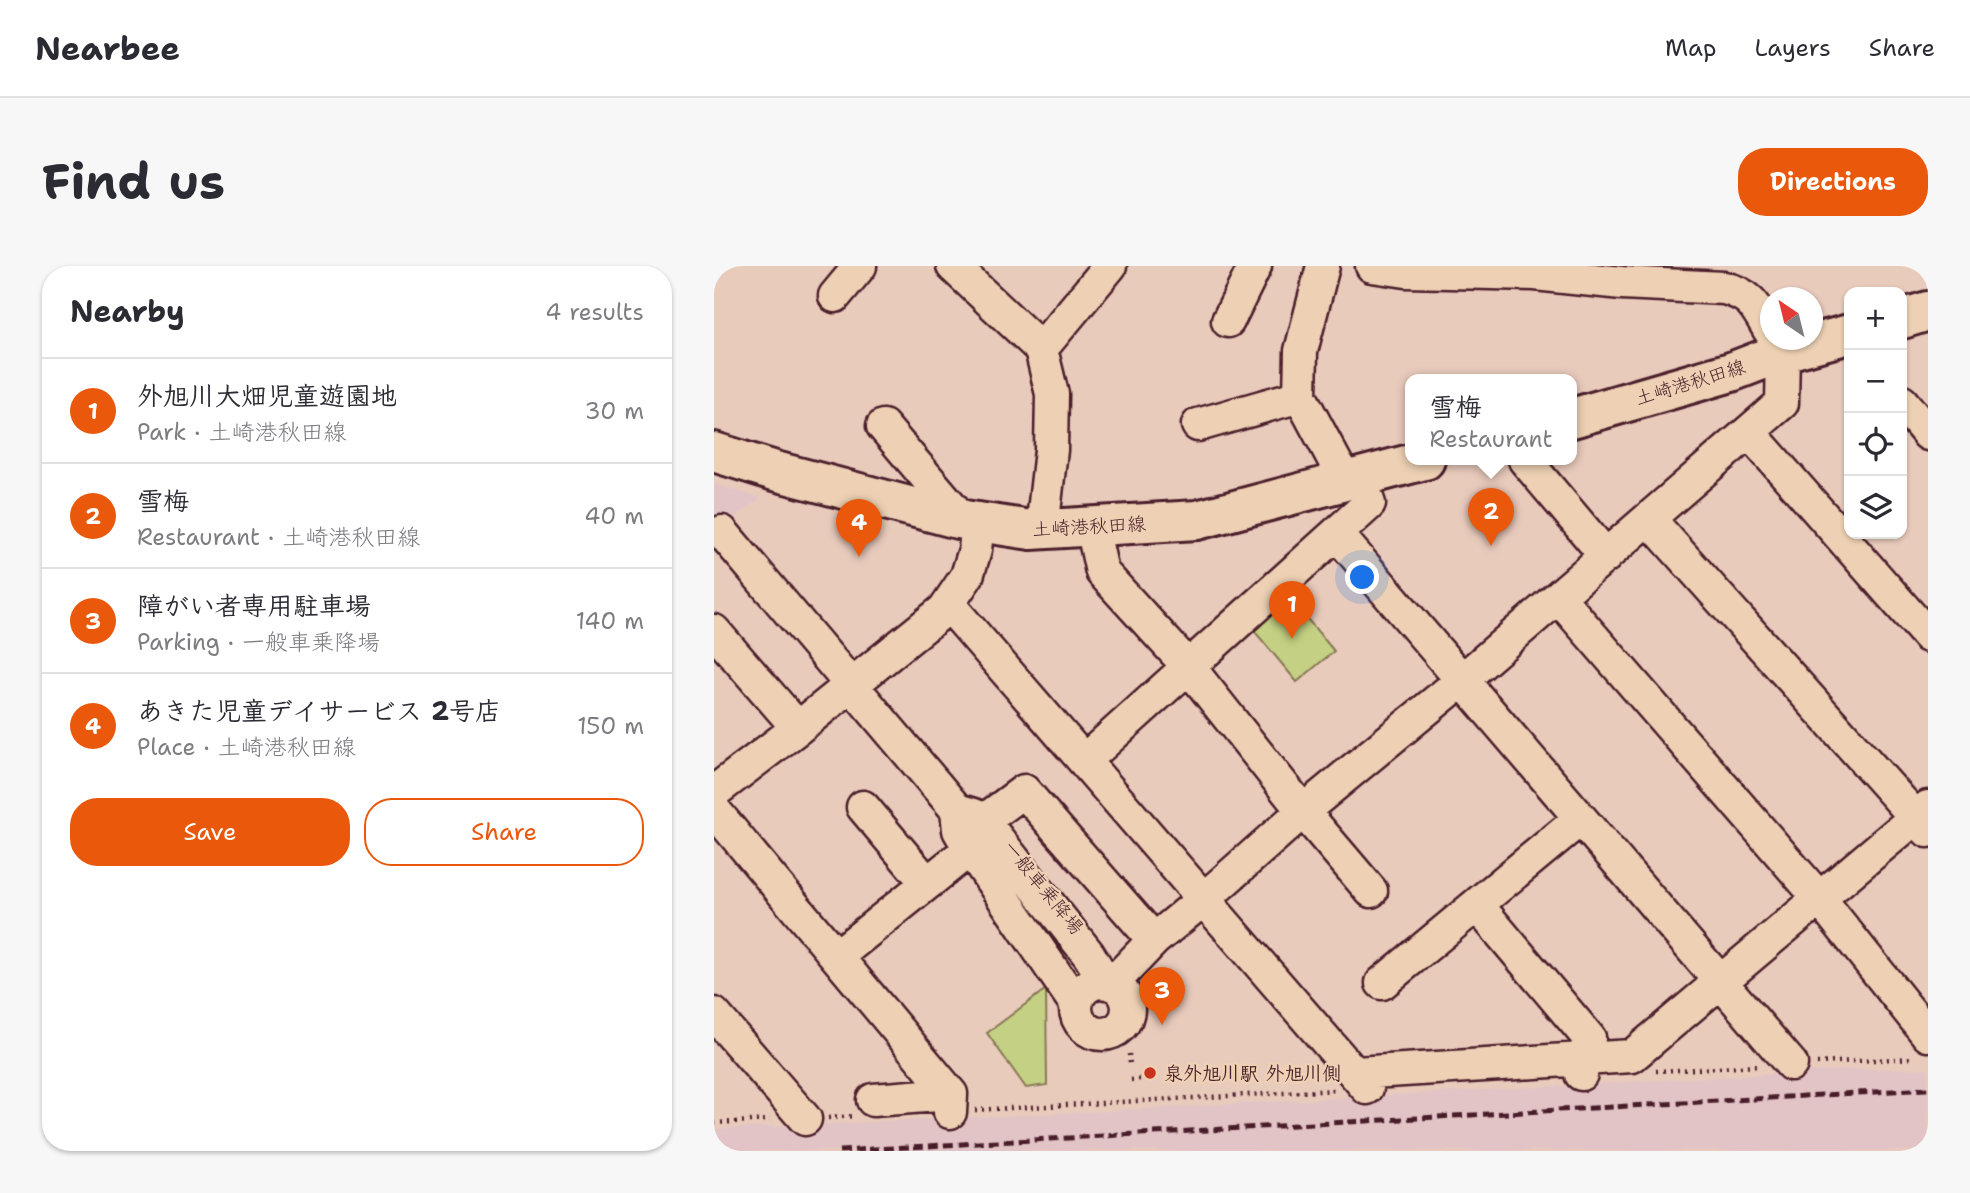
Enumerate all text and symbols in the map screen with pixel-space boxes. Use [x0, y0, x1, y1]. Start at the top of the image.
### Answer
text: Nearbee [35, 26, 180, 71]
text: Map [1665, 32, 1716, 64]
text: Layers [1754, 32, 1831, 64]
text: Share [1869, 32, 1935, 64]
button: Directions [1738, 148, 1928, 216]
text: Find us [42, 149, 225, 215]
north arrow [1760, 287, 1823, 350]
map controls [1844, 287, 1907, 539]
button: + [1844, 287, 1907, 350]
text: Nearby [70, 291, 185, 332]
text: 4 results [545, 297, 644, 327]
button: − [1844, 350, 1907, 413]
street label: 土崎港秋田線 [1632, 354, 1748, 411]
popup [1405, 374, 1577, 465]
text: 外旭川大畑児童遊園地 [137, 378, 397, 413]
text: 雪梅 [1429, 389, 1481, 424]
text: 1 [88, 396, 98, 426]
text: 30 m [585, 396, 644, 426]
button: locate [1844, 413, 1907, 476]
text: Park · 土崎港秋田線 [137, 417, 347, 447]
text: Restaurant [1429, 424, 1553, 454]
button: layers [1844, 476, 1907, 539]
text: 雪梅 [137, 483, 189, 518]
pin: 2 [1468, 488, 1514, 546]
pin: 4 [836, 499, 882, 557]
text: 2 [85, 501, 101, 531]
text: 40 m [584, 501, 644, 531]
street label: 土崎港秋田線 [1031, 511, 1147, 542]
text: Restaurant · 土崎港秋田線 [137, 522, 420, 552]
your location [1345, 560, 1379, 594]
pin: 1 [1269, 581, 1315, 639]
text: 障がい者専用駐車場 [137, 588, 371, 623]
text: 3 [85, 606, 101, 636]
text: 140 m [576, 606, 644, 636]
text: Parking · 一般車乗降場 [137, 627, 380, 657]
text: あきた児童デイサービス 2号店 [137, 693, 501, 728]
text: 4 [85, 711, 101, 741]
text: 150 m [577, 711, 644, 741]
text: Place · 土崎港秋田線 [137, 732, 356, 762]
button: Save [70, 798, 350, 866]
button: Share [364, 798, 644, 866]
street label: 一般車乗降場 [998, 835, 1089, 939]
pin: 3 [1139, 967, 1185, 1025]
place label: 泉外旭川駅 外旭川側 [1164, 1061, 1342, 1086]
marker: 泉外旭川駅 外旭川側 [1142, 1065, 1158, 1081]

